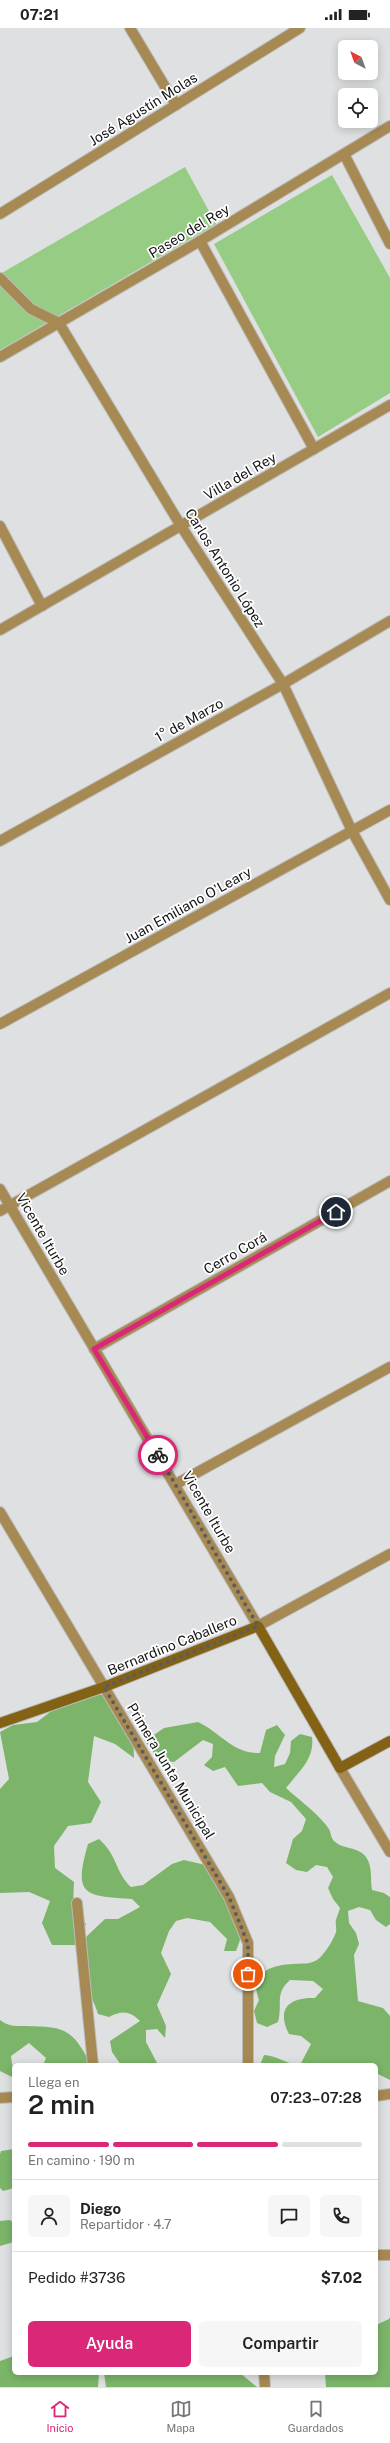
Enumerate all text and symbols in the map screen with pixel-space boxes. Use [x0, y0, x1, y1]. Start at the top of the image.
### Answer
text: 07:21 [20, 6, 59, 23]
north arrow [338, 40, 378, 80]
map controls [338, 40, 378, 128]
street label: José Agustín Molas [86, 69, 200, 149]
button: locate [338, 88, 378, 128]
street label: Paseo del Rey [146, 200, 233, 261]
street label: Villa del Rey [201, 449, 279, 503]
street label: Carlos Antonio López [182, 506, 268, 631]
street label: 1° de Marzo [152, 695, 226, 745]
street label: Juan Emiliano O'Leary [122, 863, 254, 946]
street label: Vicente Iturbe [13, 1190, 73, 1278]
pin [319, 1195, 353, 1229]
icon: home [325, 1201, 347, 1223]
street label: Cerro Corá [201, 1229, 269, 1277]
courier [138, 1435, 178, 1475]
icon: bike [147, 1444, 169, 1466]
street label: Vicente Iturbe [179, 1468, 239, 1556]
street label: Bernardino Caballero [105, 1612, 239, 1678]
street label: Primera Junta Municipal [124, 1700, 218, 1842]
pin [231, 1957, 265, 1991]
icon: bag [237, 1963, 259, 1985]
text: Llega en [28, 2075, 79, 2090]
text: 2 min [28, 2089, 95, 2120]
text: 07:23–07:28 [270, 2089, 362, 2106]
text: En camino · 190 m [28, 2153, 135, 2168]
button: person [28, 2195, 70, 2237]
button: chat [268, 2195, 310, 2237]
button: phone [320, 2195, 362, 2237]
text: Diego [80, 2200, 121, 2217]
text: Repartidor · 4.7 [80, 2217, 172, 2232]
text: Pedido #3736 [28, 2269, 125, 2286]
text: $7.02 [321, 2269, 362, 2286]
button: Ayuda [28, 2321, 191, 2367]
button: Compartir [199, 2321, 362, 2367]
tab: Inicio [46, 2398, 74, 2434]
tab: Mapa [166, 2398, 195, 2434]
tab: Guardados [288, 2398, 343, 2434]

